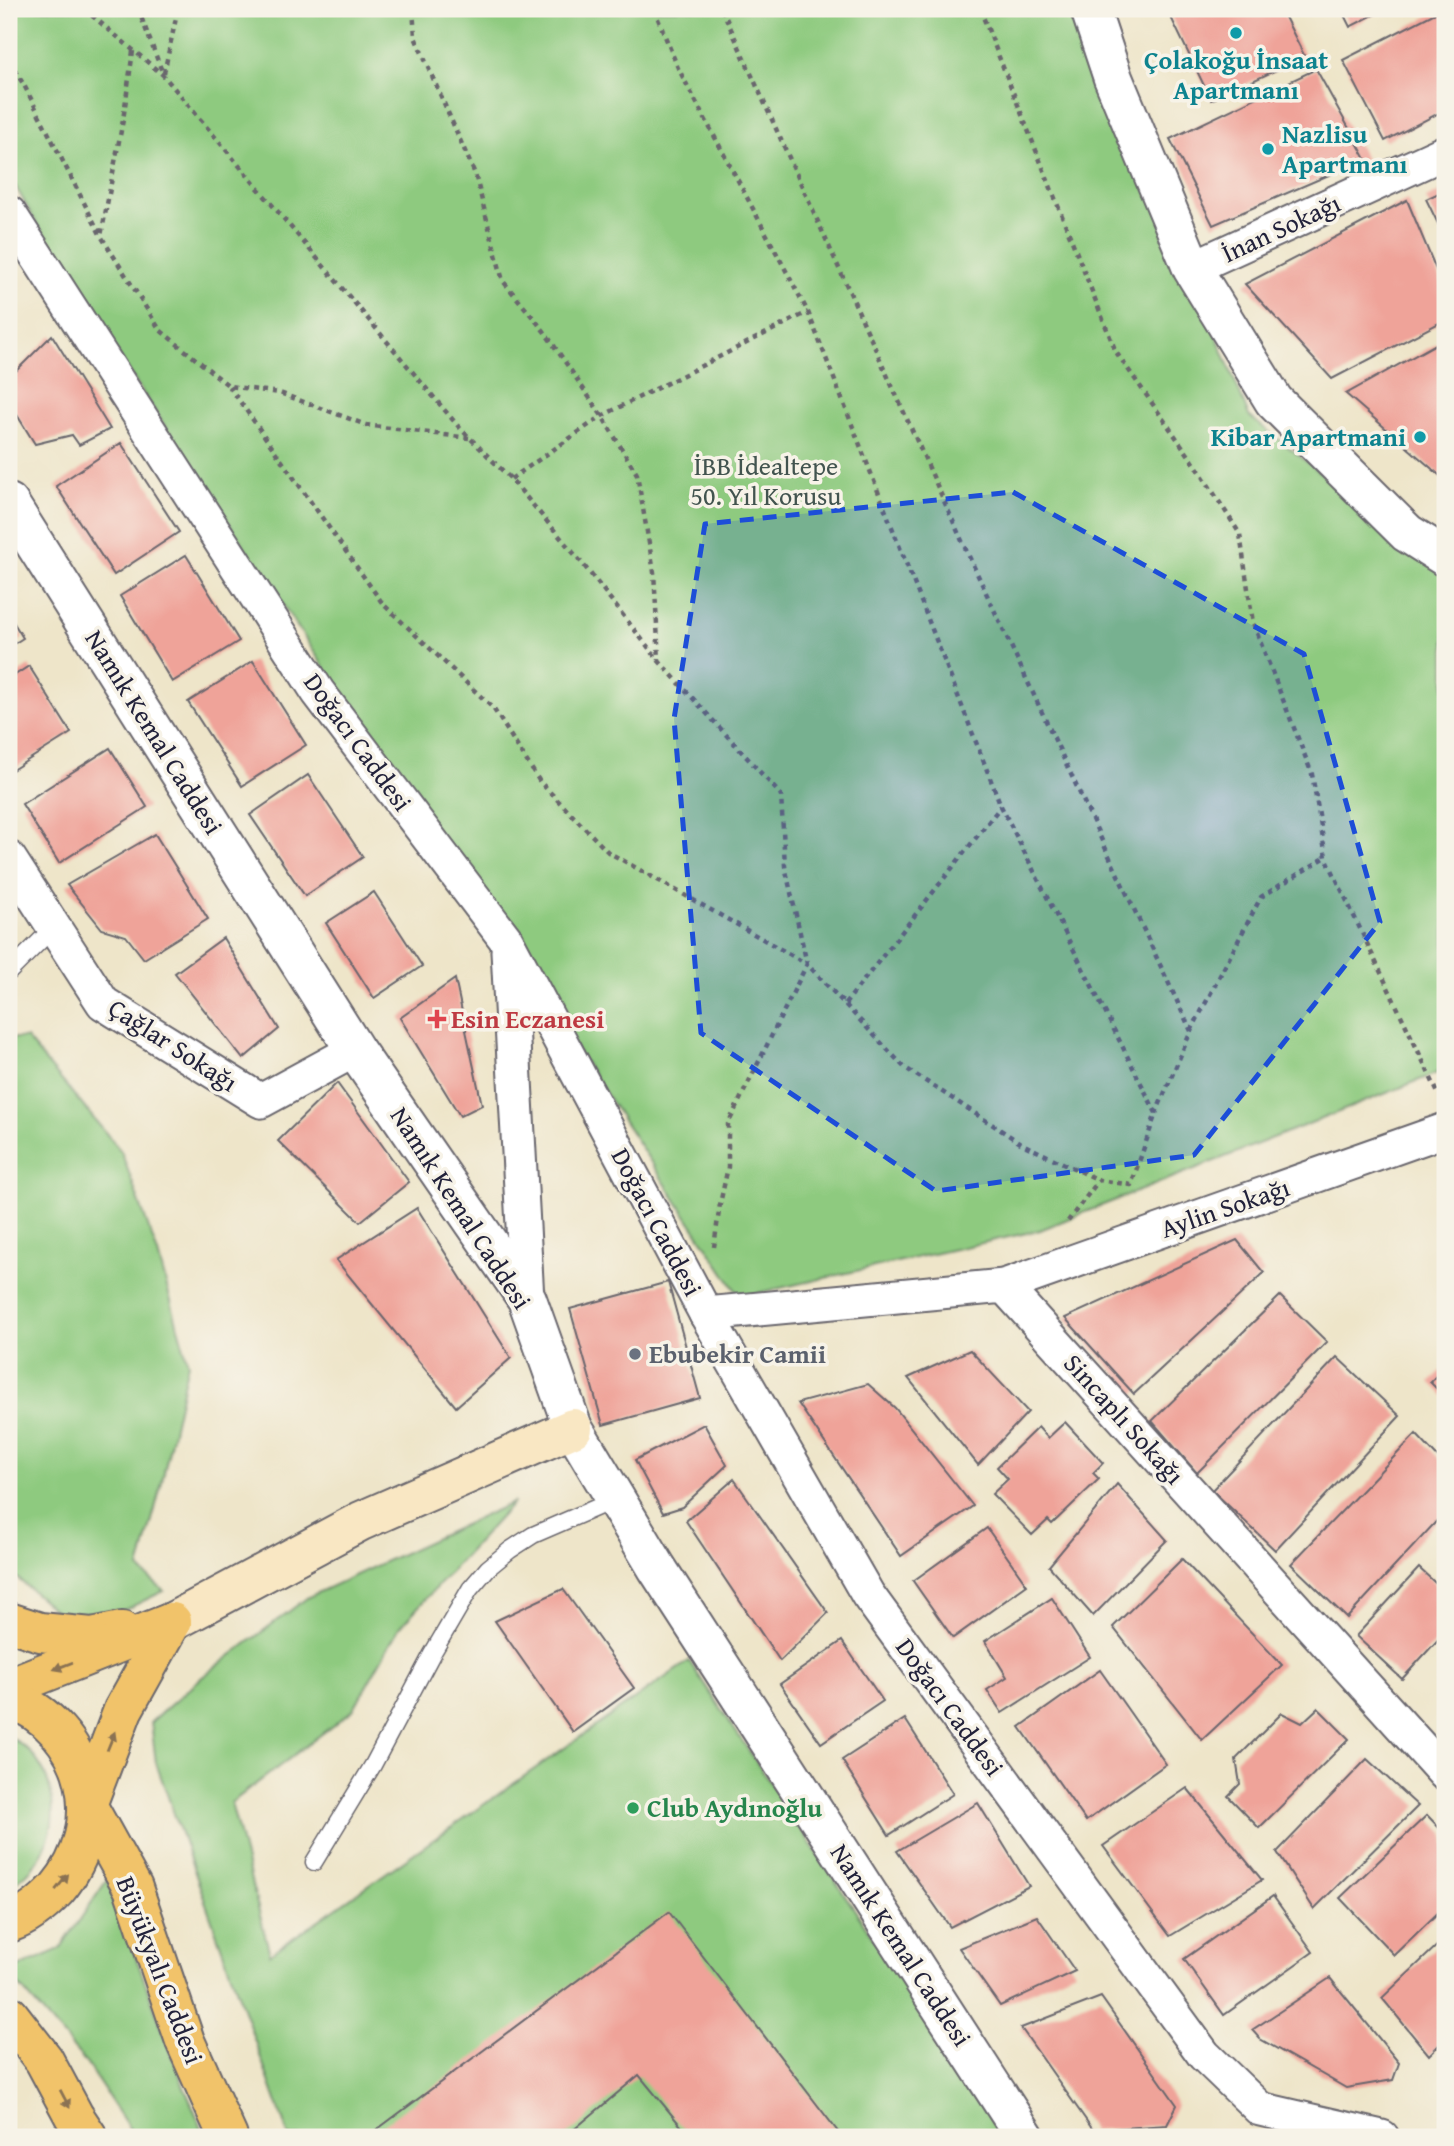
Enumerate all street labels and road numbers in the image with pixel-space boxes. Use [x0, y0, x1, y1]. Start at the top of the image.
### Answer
street label: İnan Sokağı [1215, 183, 1347, 272]
street label: Namık Kemal Caddesi [76, 622, 233, 842]
street label: Doğacı Caddesi [295, 664, 422, 819]
street label: Çağlar Sokağı [101, 988, 246, 1101]
street label: Namık Kemal Caddesi [381, 1099, 542, 1317]
street label: Doğacı Caddesi [602, 1141, 713, 1303]
street label: Aylin Sokağı [1155, 1167, 1295, 1248]
street label: Sincaplı Sokağı [1055, 1345, 1194, 1493]
street label: Doğacı Caddesi [887, 1629, 1014, 1784]
street label: Namık Kemal Caddesi [821, 1836, 982, 2054]
street label: Büyükyalı Caddesi [107, 1870, 214, 2069]

